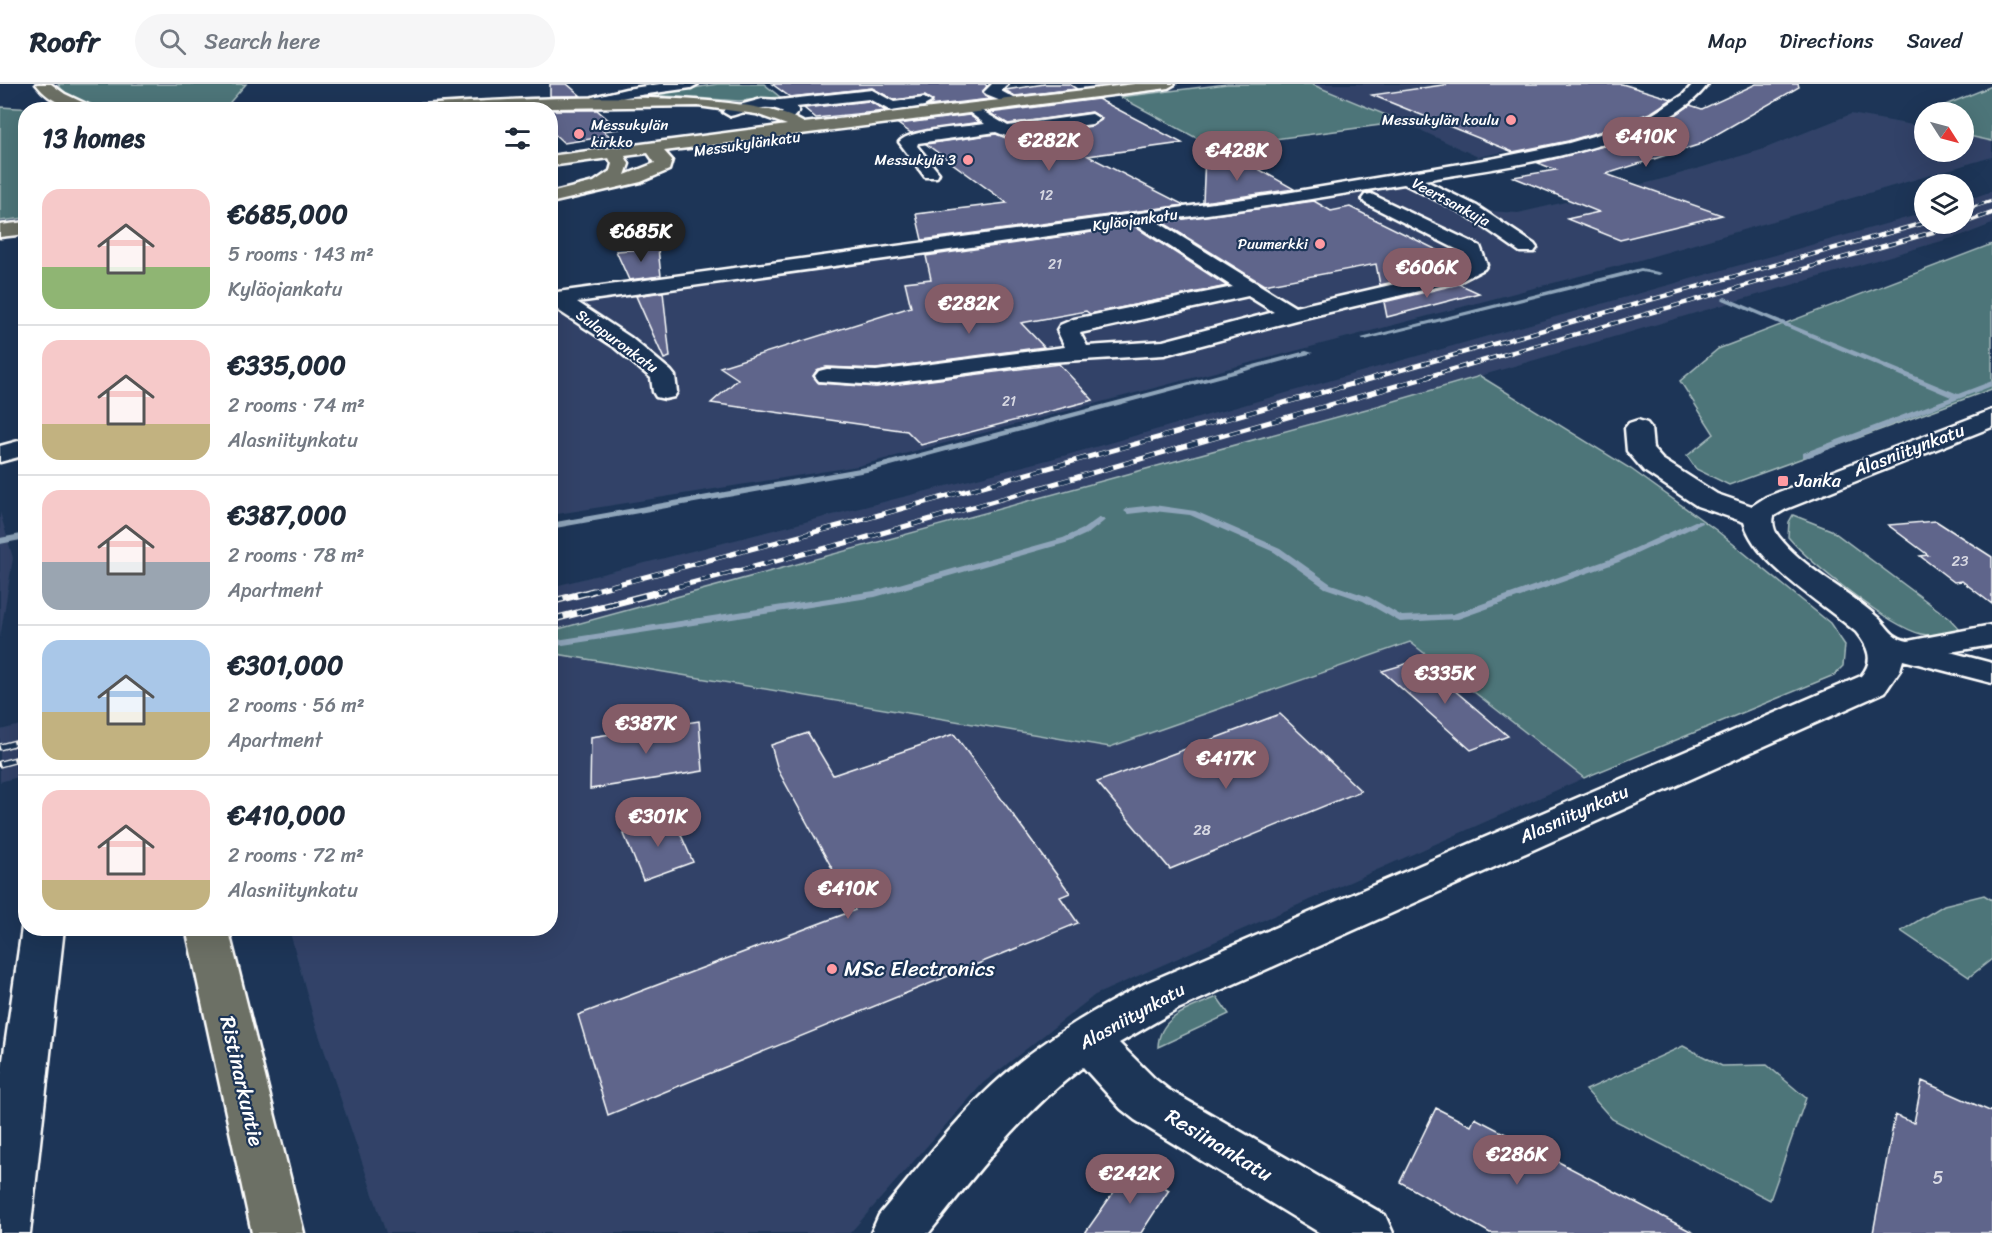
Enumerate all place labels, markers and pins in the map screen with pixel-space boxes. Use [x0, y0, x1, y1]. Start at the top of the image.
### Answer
place label: Messukylän koulu [1382, 107, 1499, 133]
place label: Messukylän kirkko [591, 112, 669, 155]
marker: Messukylän koulu [1504, 113, 1518, 127]
pin: €410K [1604, 117, 1688, 168]
pin: €282K [1007, 121, 1091, 172]
marker: Messukylän kirkko [572, 127, 586, 141]
pin: €428K [1195, 131, 1279, 182]
place label: Messukylä 3 [875, 147, 956, 173]
marker: Messukylä 3 [961, 153, 975, 167]
pin: €685K [599, 212, 683, 263]
place label: Puumerkki [1238, 231, 1309, 257]
marker: Puumerkki [1313, 237, 1327, 251]
pin: €606K [1385, 248, 1469, 299]
pin: €282K [927, 284, 1011, 335]
place label: Janka [1794, 465, 1842, 497]
marker: Janka [1776, 474, 1790, 488]
pin: €335K [1403, 654, 1487, 705]
pin: €387K [604, 704, 688, 755]
pin: €417K [1184, 739, 1268, 790]
pin: €301K [616, 797, 700, 848]
pin: €410K [806, 869, 890, 920]
place label: MSc Electronics [844, 950, 995, 988]
marker: MSc Electronics [825, 962, 839, 976]
pin: €286K [1475, 1135, 1559, 1186]
pin: €242K [1088, 1154, 1172, 1205]

